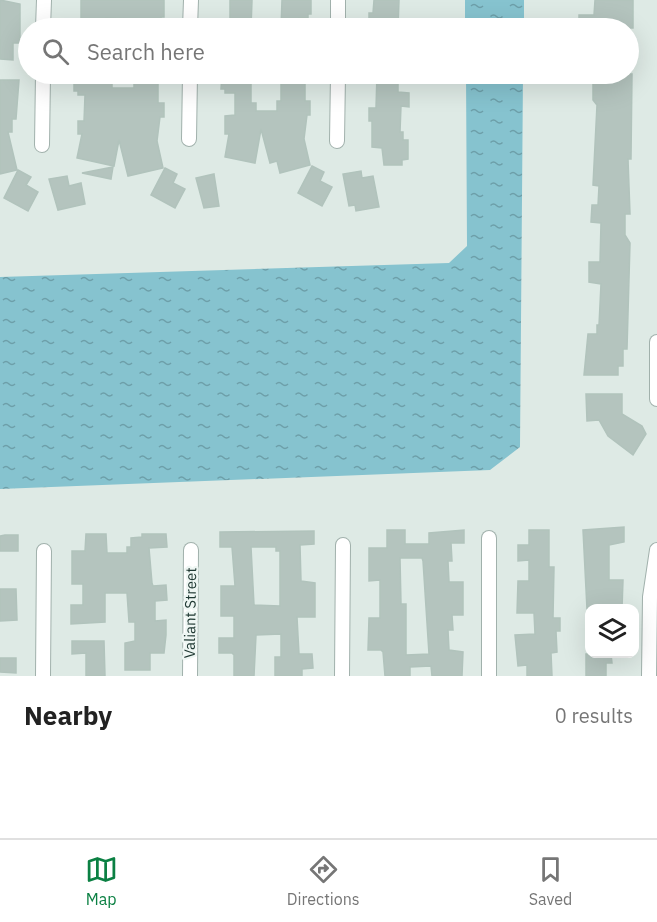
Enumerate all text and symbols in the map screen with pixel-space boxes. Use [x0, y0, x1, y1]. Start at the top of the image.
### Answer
search box [18, 18, 639, 84]
icon: search [39, 35, 72, 68]
text: Search here [87, 37, 205, 66]
street label: Valiant Street [180, 567, 200, 659]
map controls [585, 604, 639, 658]
button: layers [585, 604, 639, 658]
text: Nearby [24, 698, 112, 732]
text: 0 results [555, 702, 633, 729]
tab: Map [85, 853, 118, 909]
tab: Directions [287, 853, 360, 909]
tab: Saved [529, 853, 572, 909]

